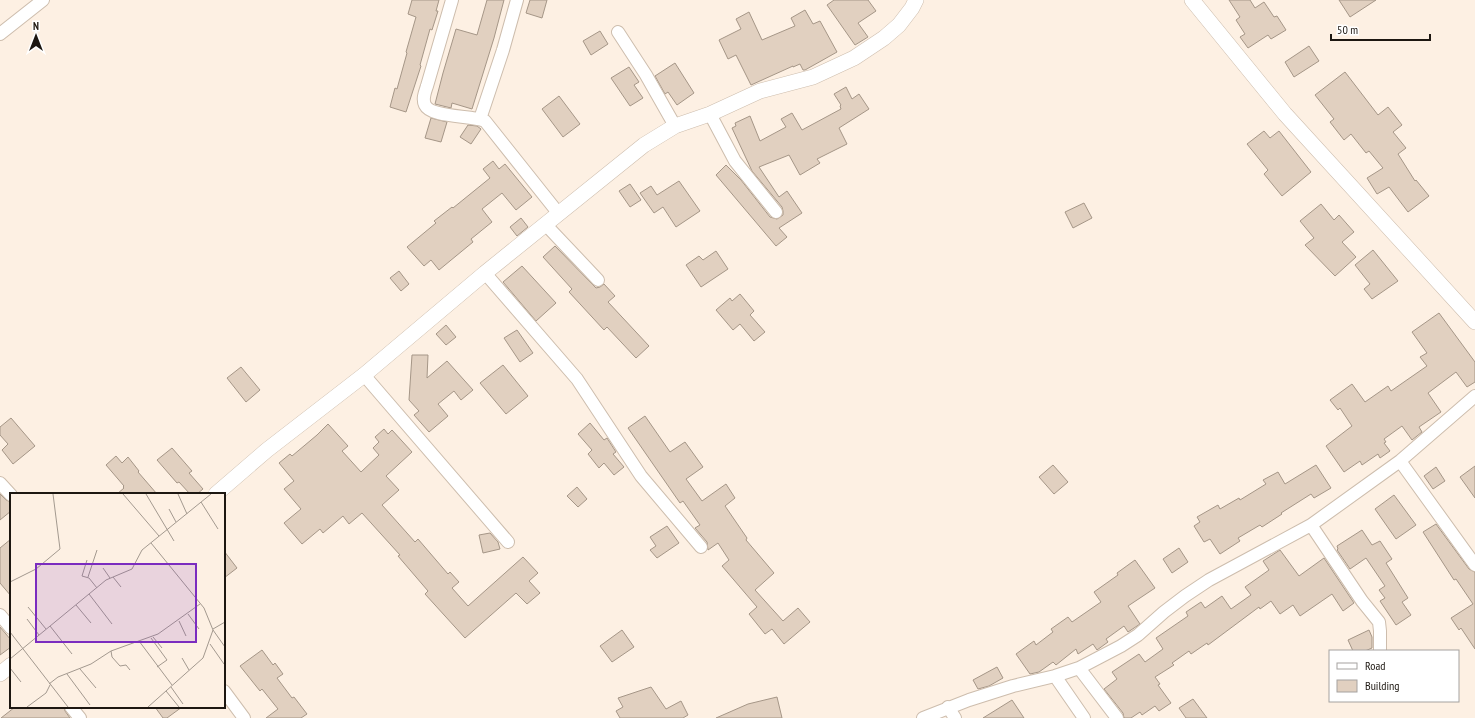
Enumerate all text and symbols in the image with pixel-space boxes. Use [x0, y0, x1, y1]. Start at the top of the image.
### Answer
north arrow [16, 16, 56, 56]
scale bar [1331, 16, 1430, 42]
text: N [33, 19, 39, 33]
text: 50 m [1337, 22, 1358, 37]
inset map [10, 493, 225, 708]
legend [1329, 650, 1459, 702]
text: Road [1365, 658, 1385, 673]
text: Building [1365, 678, 1400, 693]

